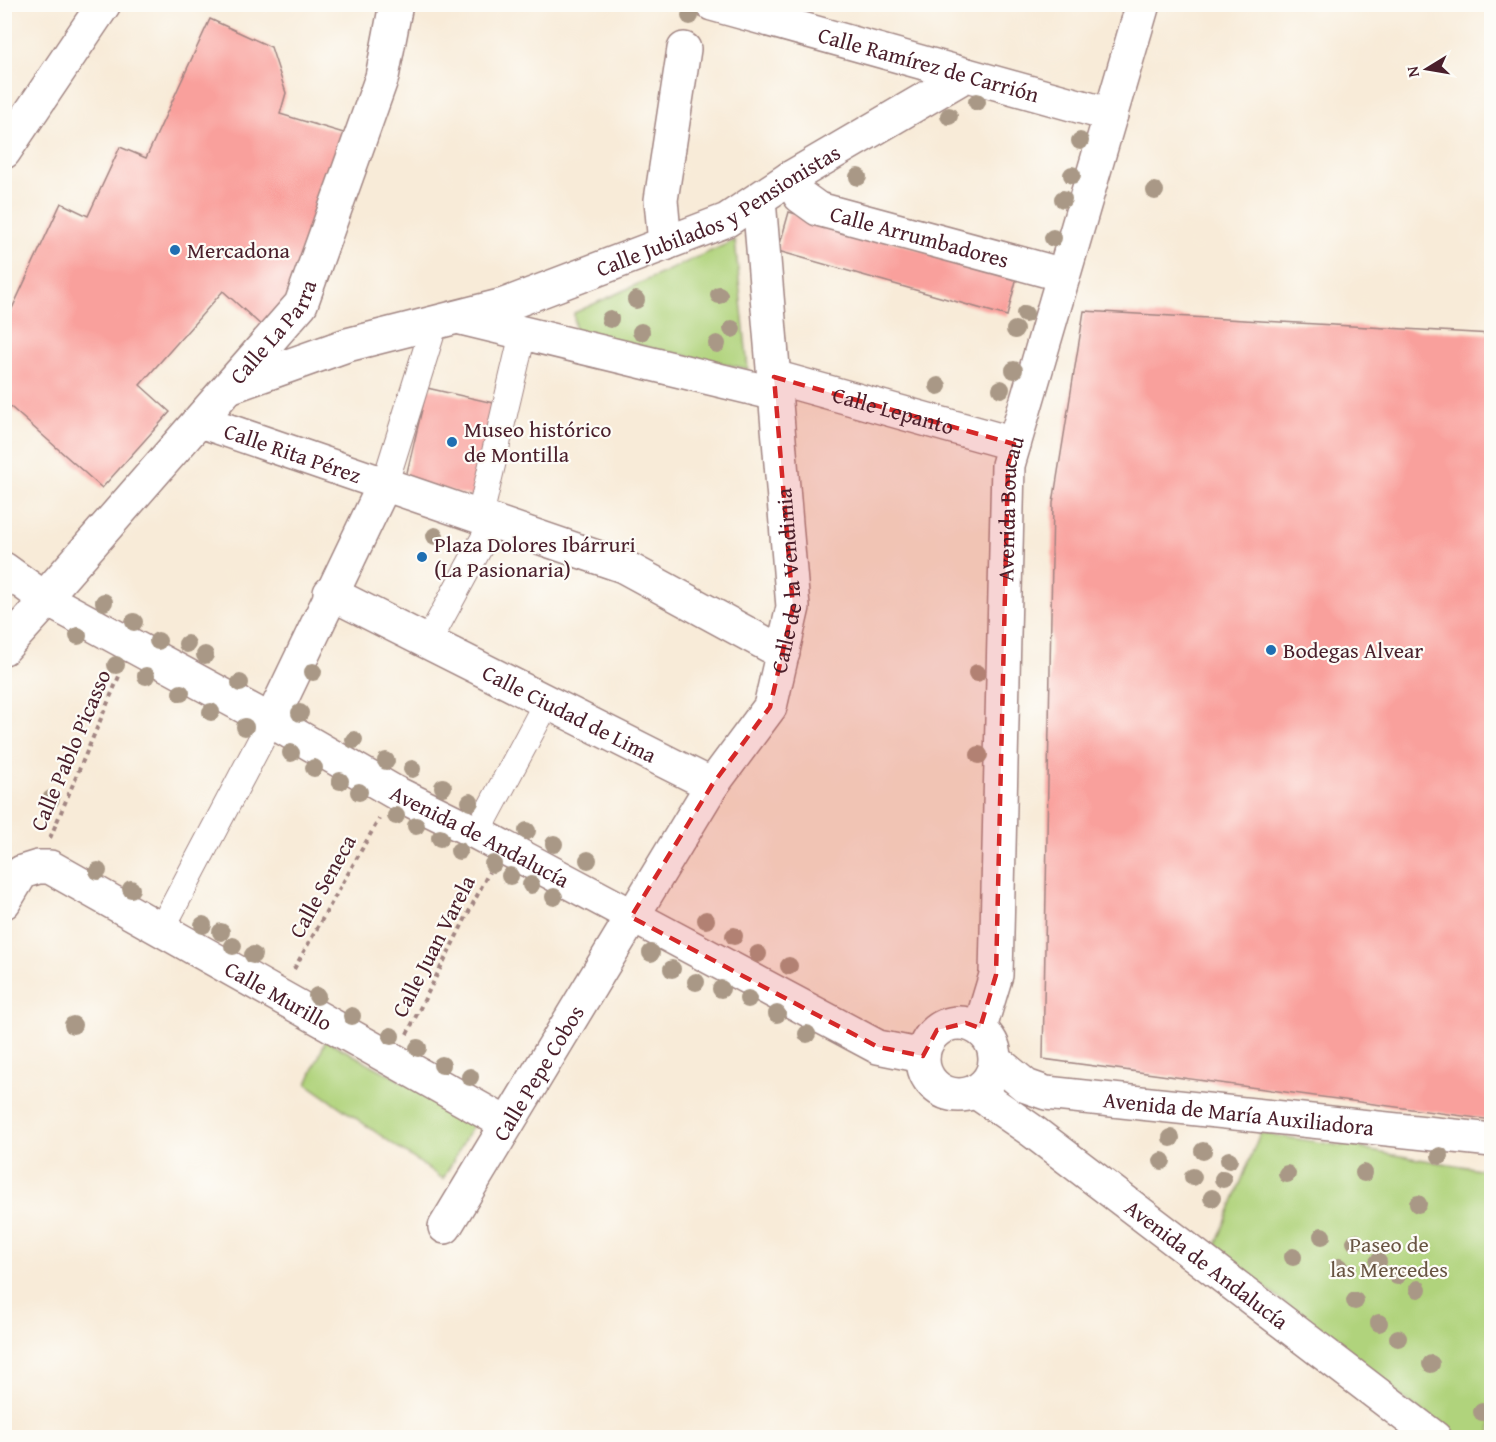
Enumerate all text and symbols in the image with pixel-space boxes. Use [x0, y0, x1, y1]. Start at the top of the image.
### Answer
street label: Calle Ramírez de Carrión [815, 18, 1043, 110]
north arrow [1397, 39, 1457, 99]
text: N [1399, 64, 1425, 79]
street label: Calle Jubilados y Pensionistas [591, 136, 846, 284]
street label: Calle Arrumbadores [827, 197, 1013, 276]
place label: Mercadona [187, 234, 291, 266]
marker: Mercadona [168, 243, 182, 257]
street label: Calle La Parra [222, 275, 325, 391]
street label: Calle Lepanto [829, 378, 958, 443]
place label: Museo histórico de Montilla [464, 413, 612, 470]
street label: Calle Rita Pérez [220, 415, 366, 491]
street label: Avenida Boucau [989, 432, 1032, 582]
marker: Museo histórico de Montilla [445, 435, 459, 449]
street label: Calle de la Vendimia [762, 486, 810, 676]
place label: Plaza Dolores Ibárruri (La Pasionaria) [434, 528, 636, 585]
marker: Plaza Dolores Ibárruri (La Pasionaria) [415, 550, 429, 564]
place label: Bodegas Alvear [1283, 634, 1423, 666]
marker: Bodegas Alvear [1264, 643, 1278, 657]
street label: Calle Ciudad de Lima [477, 656, 663, 771]
street label: Calle Pablo Picasso [22, 664, 118, 836]
street label: Avenida de Andalucía [385, 777, 576, 896]
street label: Calle Seneca [280, 828, 364, 944]
street label: Calle Juan Varela [383, 869, 483, 1023]
street label: Calle Murillo [219, 952, 338, 1039]
street label: Calle Pepe Cobos [485, 999, 592, 1147]
street label: Avenida de María Auxiliadora [1102, 1083, 1376, 1144]
street label: Avenida de Andalucía [1118, 1191, 1296, 1337]
park label: Paseo de las Mercedes [1330, 1228, 1448, 1285]

